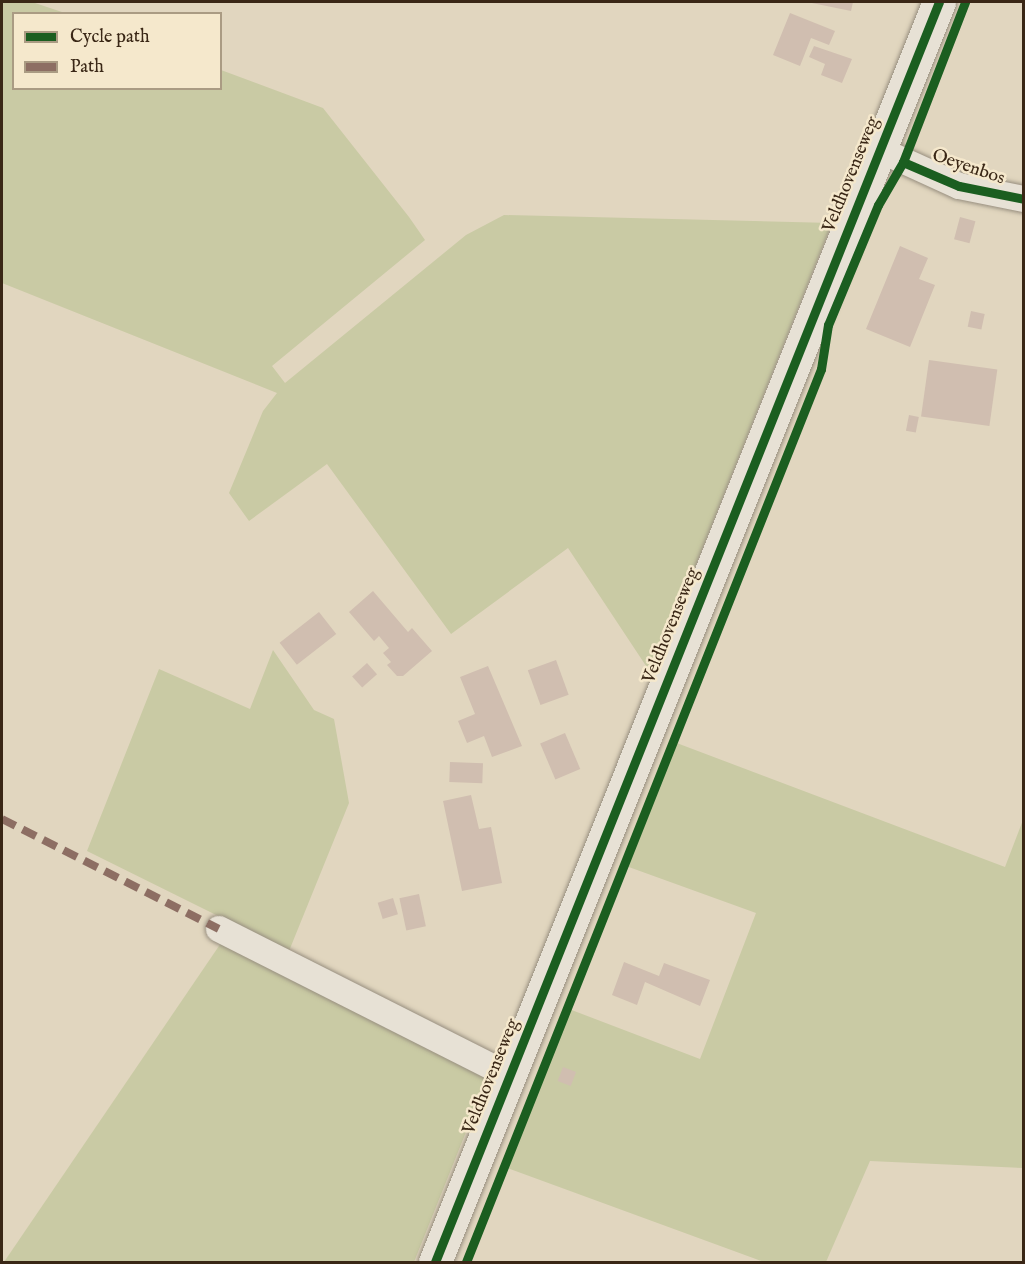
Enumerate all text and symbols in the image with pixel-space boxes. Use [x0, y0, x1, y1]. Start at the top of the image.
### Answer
legend [12, 12, 222, 90]
text: Cycle path [70, 26, 150, 49]
text: Path [70, 56, 104, 79]
street label: Veldhovenseweg [819, 114, 885, 236]
street label: Oeyenbos [929, 146, 1007, 190]
street label: Veldhovenseweg [639, 565, 705, 687]
street label: Veldhovenseweg [459, 1016, 525, 1138]

